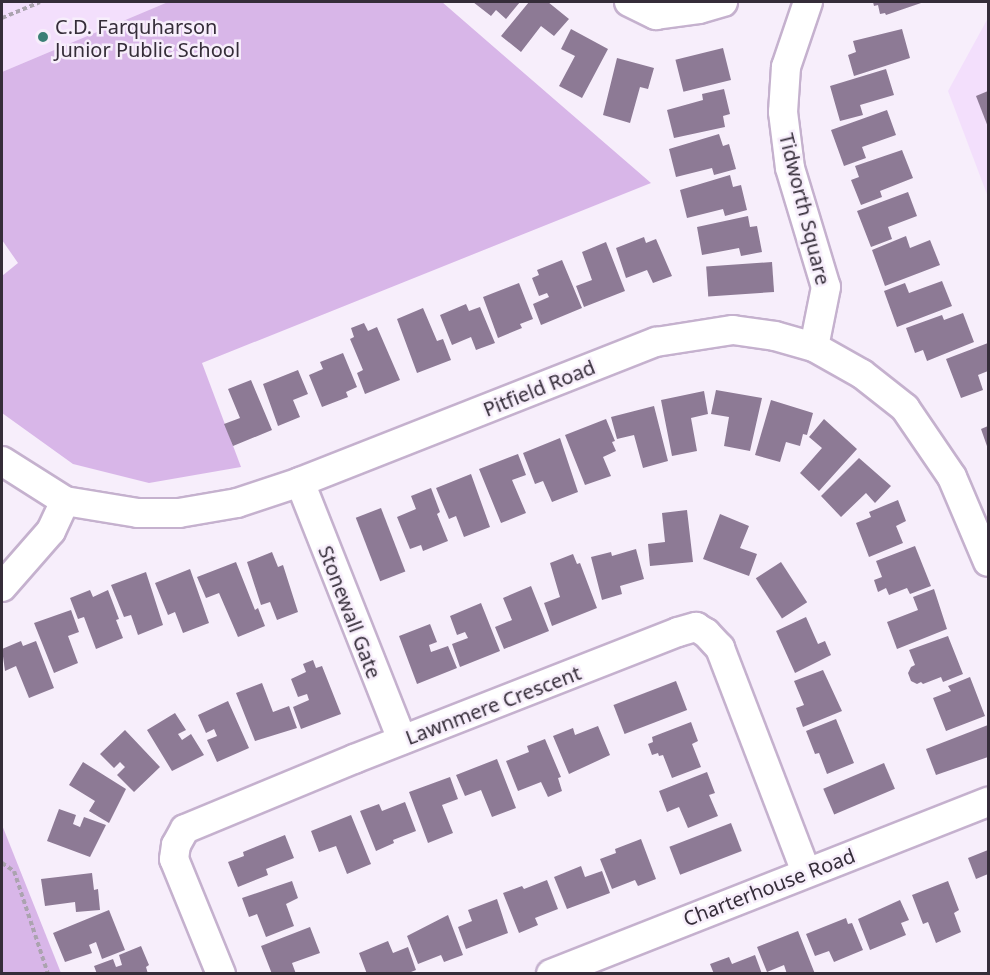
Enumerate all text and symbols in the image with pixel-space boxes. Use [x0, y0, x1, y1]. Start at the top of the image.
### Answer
place label: C.D. Farquharson Junior Public School [55, 14, 240, 61]
marker: C.D. Farquharson Junior Public School [36, 30, 50, 44]
street label: Tidworth Square [775, 131, 835, 287]
street label: Pitfield Road [480, 355, 598, 421]
street label: Stonewall Gate [314, 542, 386, 682]
street label: Lawnmere Crescent [402, 660, 584, 750]
street label: Charterhouse Road [680, 843, 858, 931]

